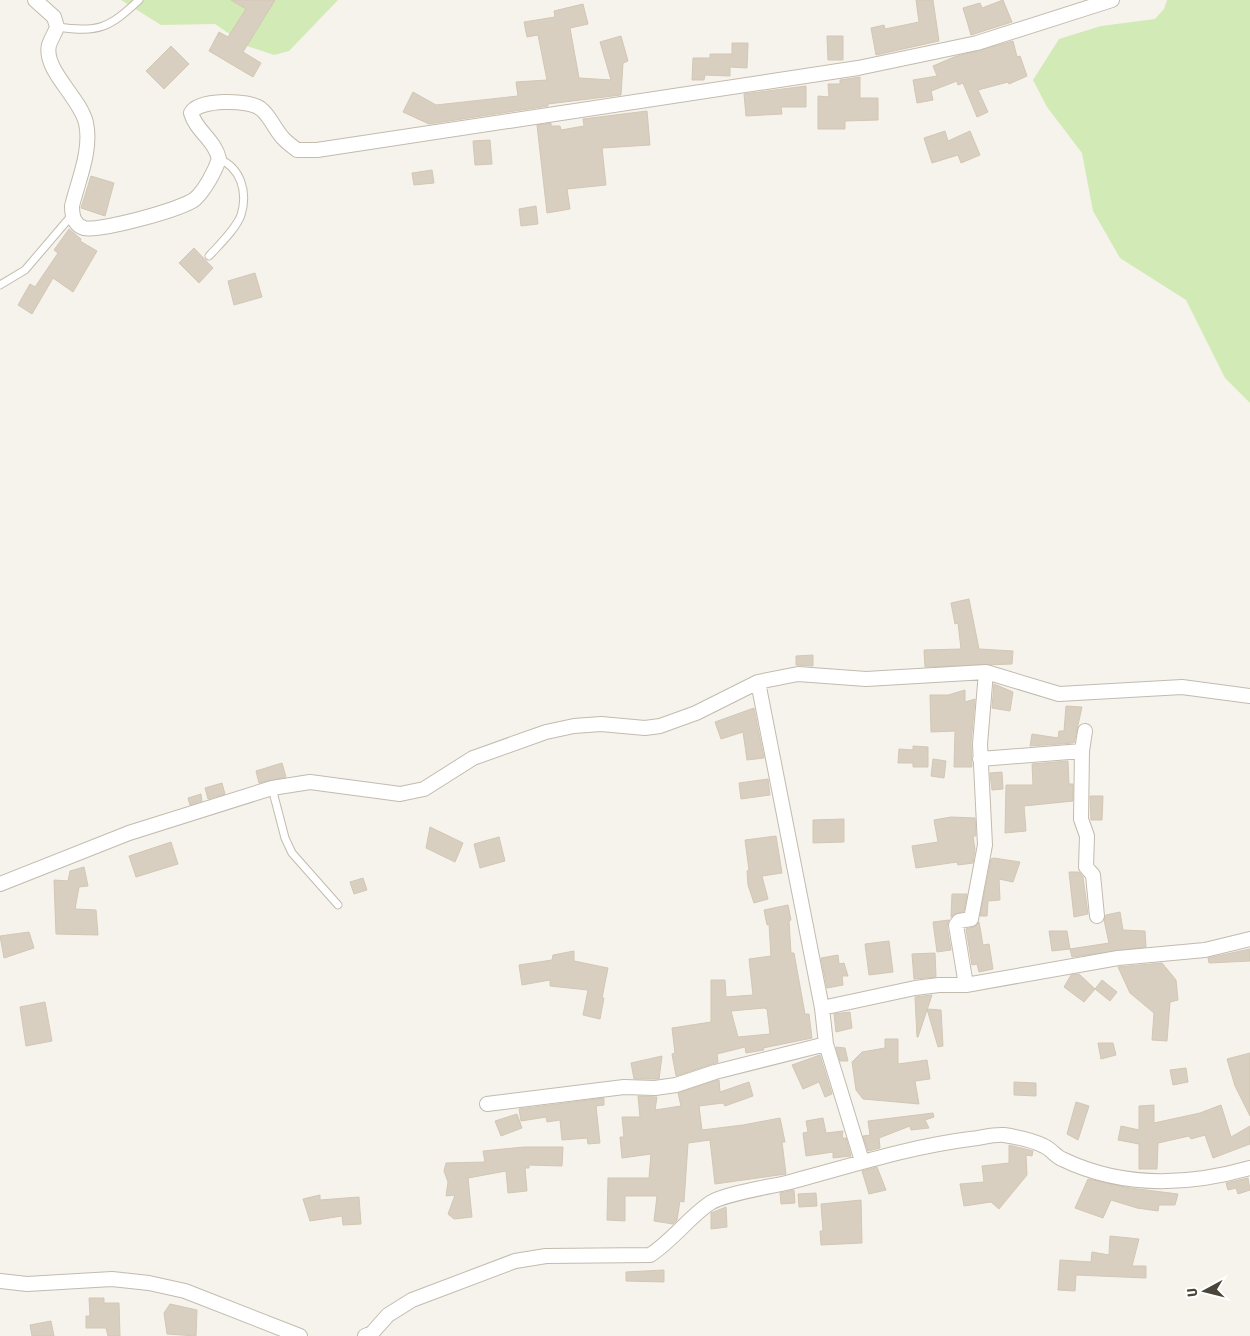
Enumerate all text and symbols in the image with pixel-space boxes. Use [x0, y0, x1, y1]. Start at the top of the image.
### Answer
north arrow [1180, 1266, 1230, 1316]
text: U [1184, 1288, 1201, 1298]

